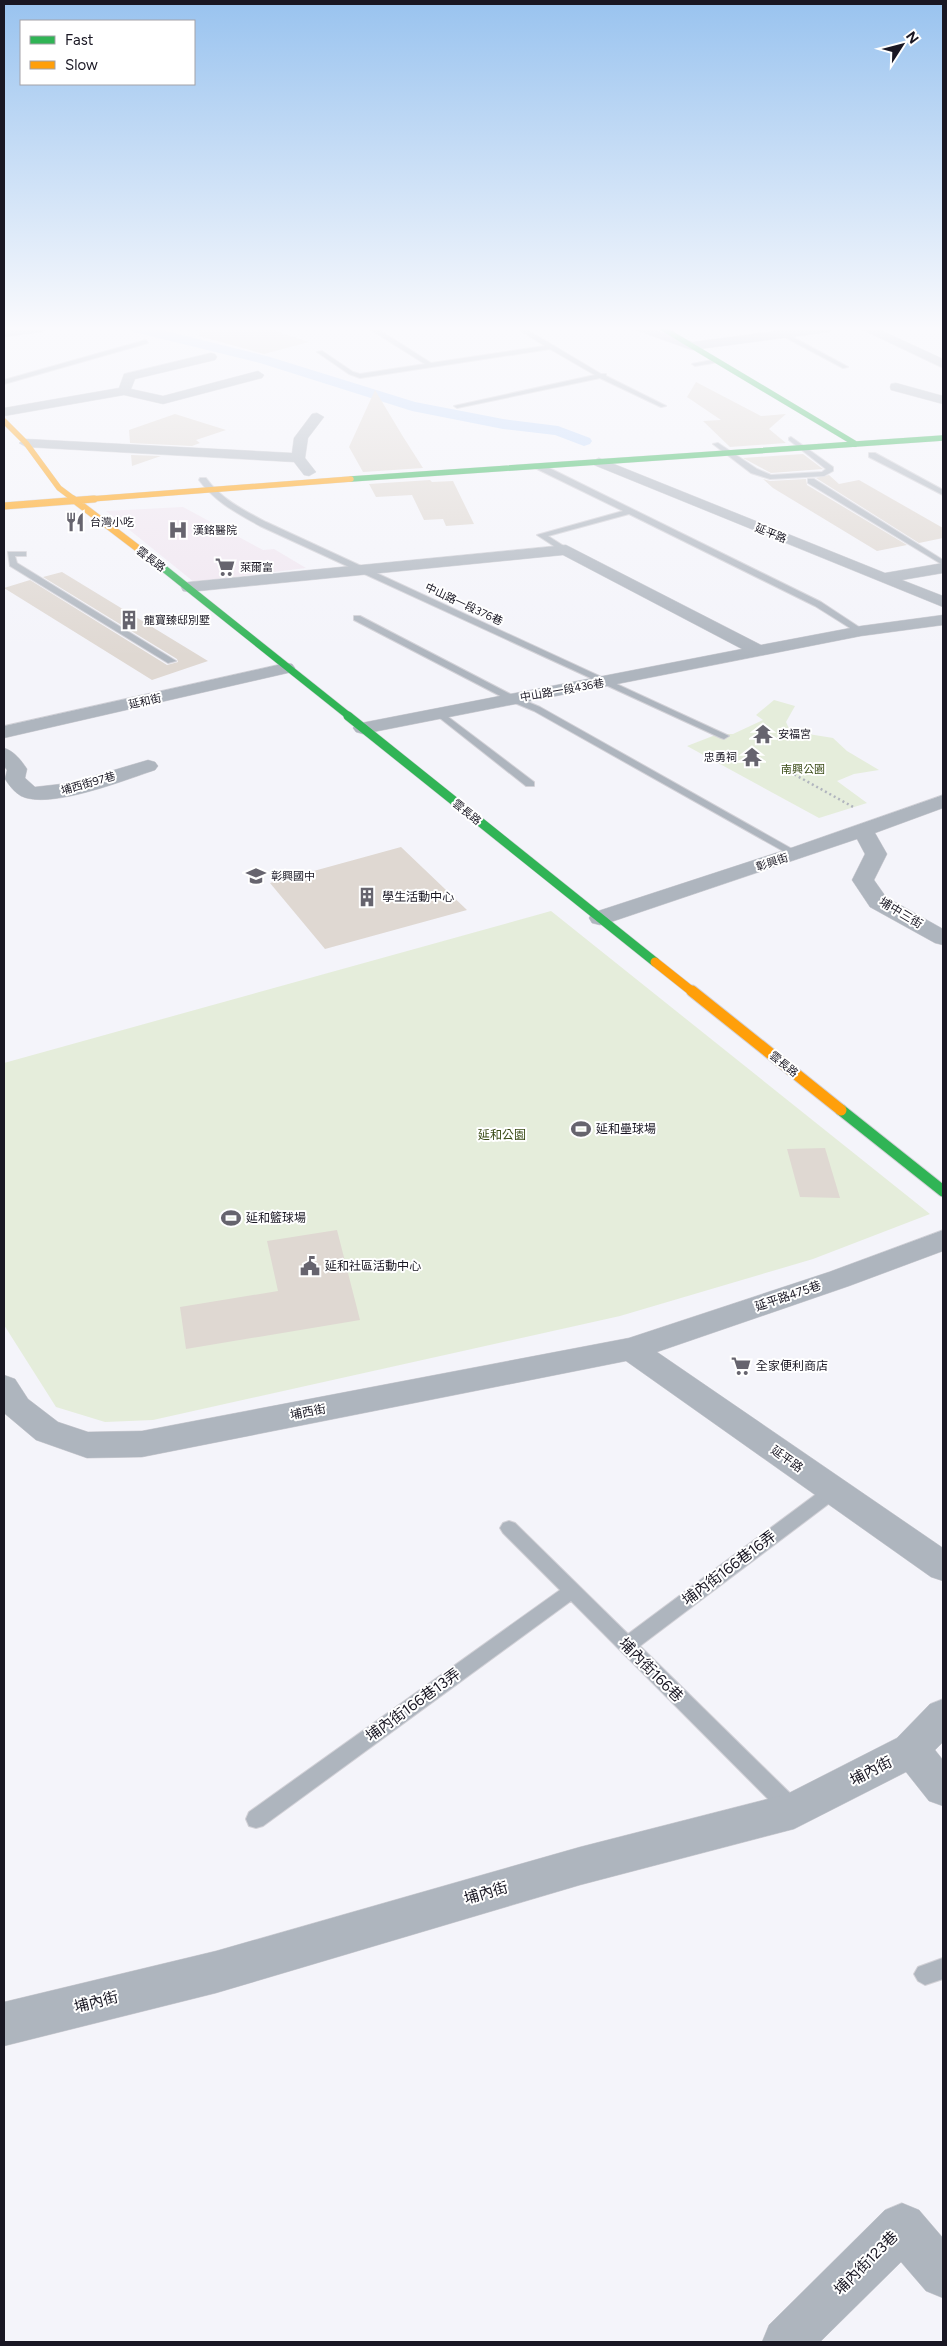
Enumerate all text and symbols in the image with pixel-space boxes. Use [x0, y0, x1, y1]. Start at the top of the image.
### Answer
legend [20, 20, 195, 85]
north arrow [877, 20, 927, 70]
text: N [902, 28, 922, 47]
text: Fast [65, 31, 94, 49]
text: Slow [65, 56, 98, 74]
restaurant icon: 台灣小吃 [64, 511, 86, 533]
place label: 台灣小吃 [90, 516, 134, 529]
hospital icon: 漢銘醫院 [167, 519, 189, 541]
street label: 延平路 [753, 521, 789, 546]
place label: 漢銘醫院 [193, 524, 237, 537]
street label: 雲長路 [134, 544, 168, 575]
supermarket icon: 萊爾富 [214, 556, 236, 578]
place label: 萊爾富 [240, 561, 273, 574]
street label: 中山路一段376巷 [423, 581, 505, 628]
building icon: 龍寶臻邸別墅 [118, 609, 140, 631]
place label: 龍寶臻邸別墅 [144, 614, 210, 627]
street label: 中山路一段436巷 [519, 677, 605, 704]
street label: 延和街 [128, 691, 163, 712]
temple icon: 安福宮 [752, 723, 774, 745]
place label: 安福宮 [778, 728, 811, 741]
temple icon: 忠勇祠 [741, 746, 763, 768]
place label: 忠勇祠 [704, 751, 737, 764]
park label: 南興公園 [781, 763, 825, 776]
street label: 埔西街97巷 [59, 769, 117, 797]
street label: 雲長路 [450, 797, 484, 828]
street label: 彰興街 [754, 851, 790, 874]
school or university icon: 彰興國中 [245, 865, 267, 887]
place label: 彰興國中 [271, 870, 315, 883]
building icon: 學生活動中心 [356, 886, 378, 908]
place label: 學生活動中心 [382, 890, 454, 904]
street label: 埔中三街 [877, 895, 925, 931]
street label: 雲長路 [767, 1049, 801, 1080]
sports icon: 延和壘球場 [570, 1118, 592, 1140]
place label: 延和壘球場 [596, 1122, 656, 1136]
park label: 延和公園 [478, 1128, 526, 1142]
sports icon: 延和籃球場 [220, 1207, 242, 1229]
place label: 延和籃球場 [246, 1211, 306, 1225]
public building icon: 延和社區活動中心 [299, 1255, 321, 1277]
place label: 延和社區活動中心 [325, 1259, 421, 1273]
street label: 延平路475巷 [753, 1278, 823, 1314]
supermarket icon: 全家便利商店 [730, 1355, 752, 1377]
place label: 全家便利商店 [756, 1359, 828, 1373]
street label: 埔西街 [289, 1402, 327, 1422]
street label: 延平路 [768, 1443, 806, 1475]
street label: 埔內街166巷16弄 [679, 1527, 779, 1609]
street label: 埔內街166巷 [615, 1634, 687, 1706]
street label: 埔內街166巷13弄 [362, 1665, 464, 1745]
street label: 埔內街 [847, 1753, 895, 1789]
street label: 埔內街 [462, 1878, 510, 1908]
street label: 埔內街 [72, 1988, 120, 2016]
street label: 埔內街123巷 [830, 2227, 902, 2299]

